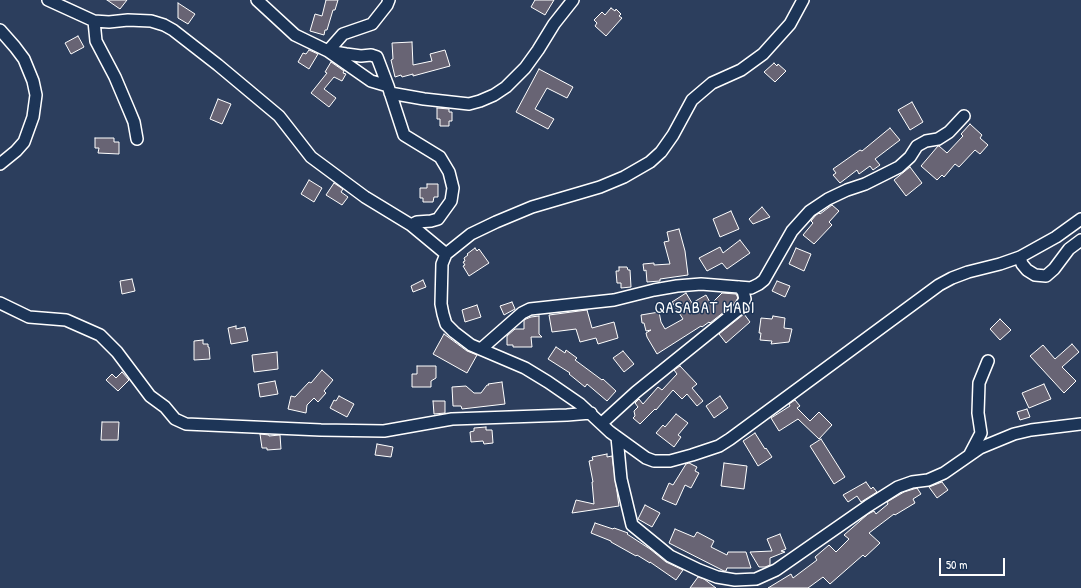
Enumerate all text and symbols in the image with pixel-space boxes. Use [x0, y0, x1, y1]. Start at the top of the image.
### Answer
district label: QASABAT MADI [654, 299, 756, 319]
scale bar [941, 550, 1007, 576]
text: 50 m [946, 556, 967, 573]

